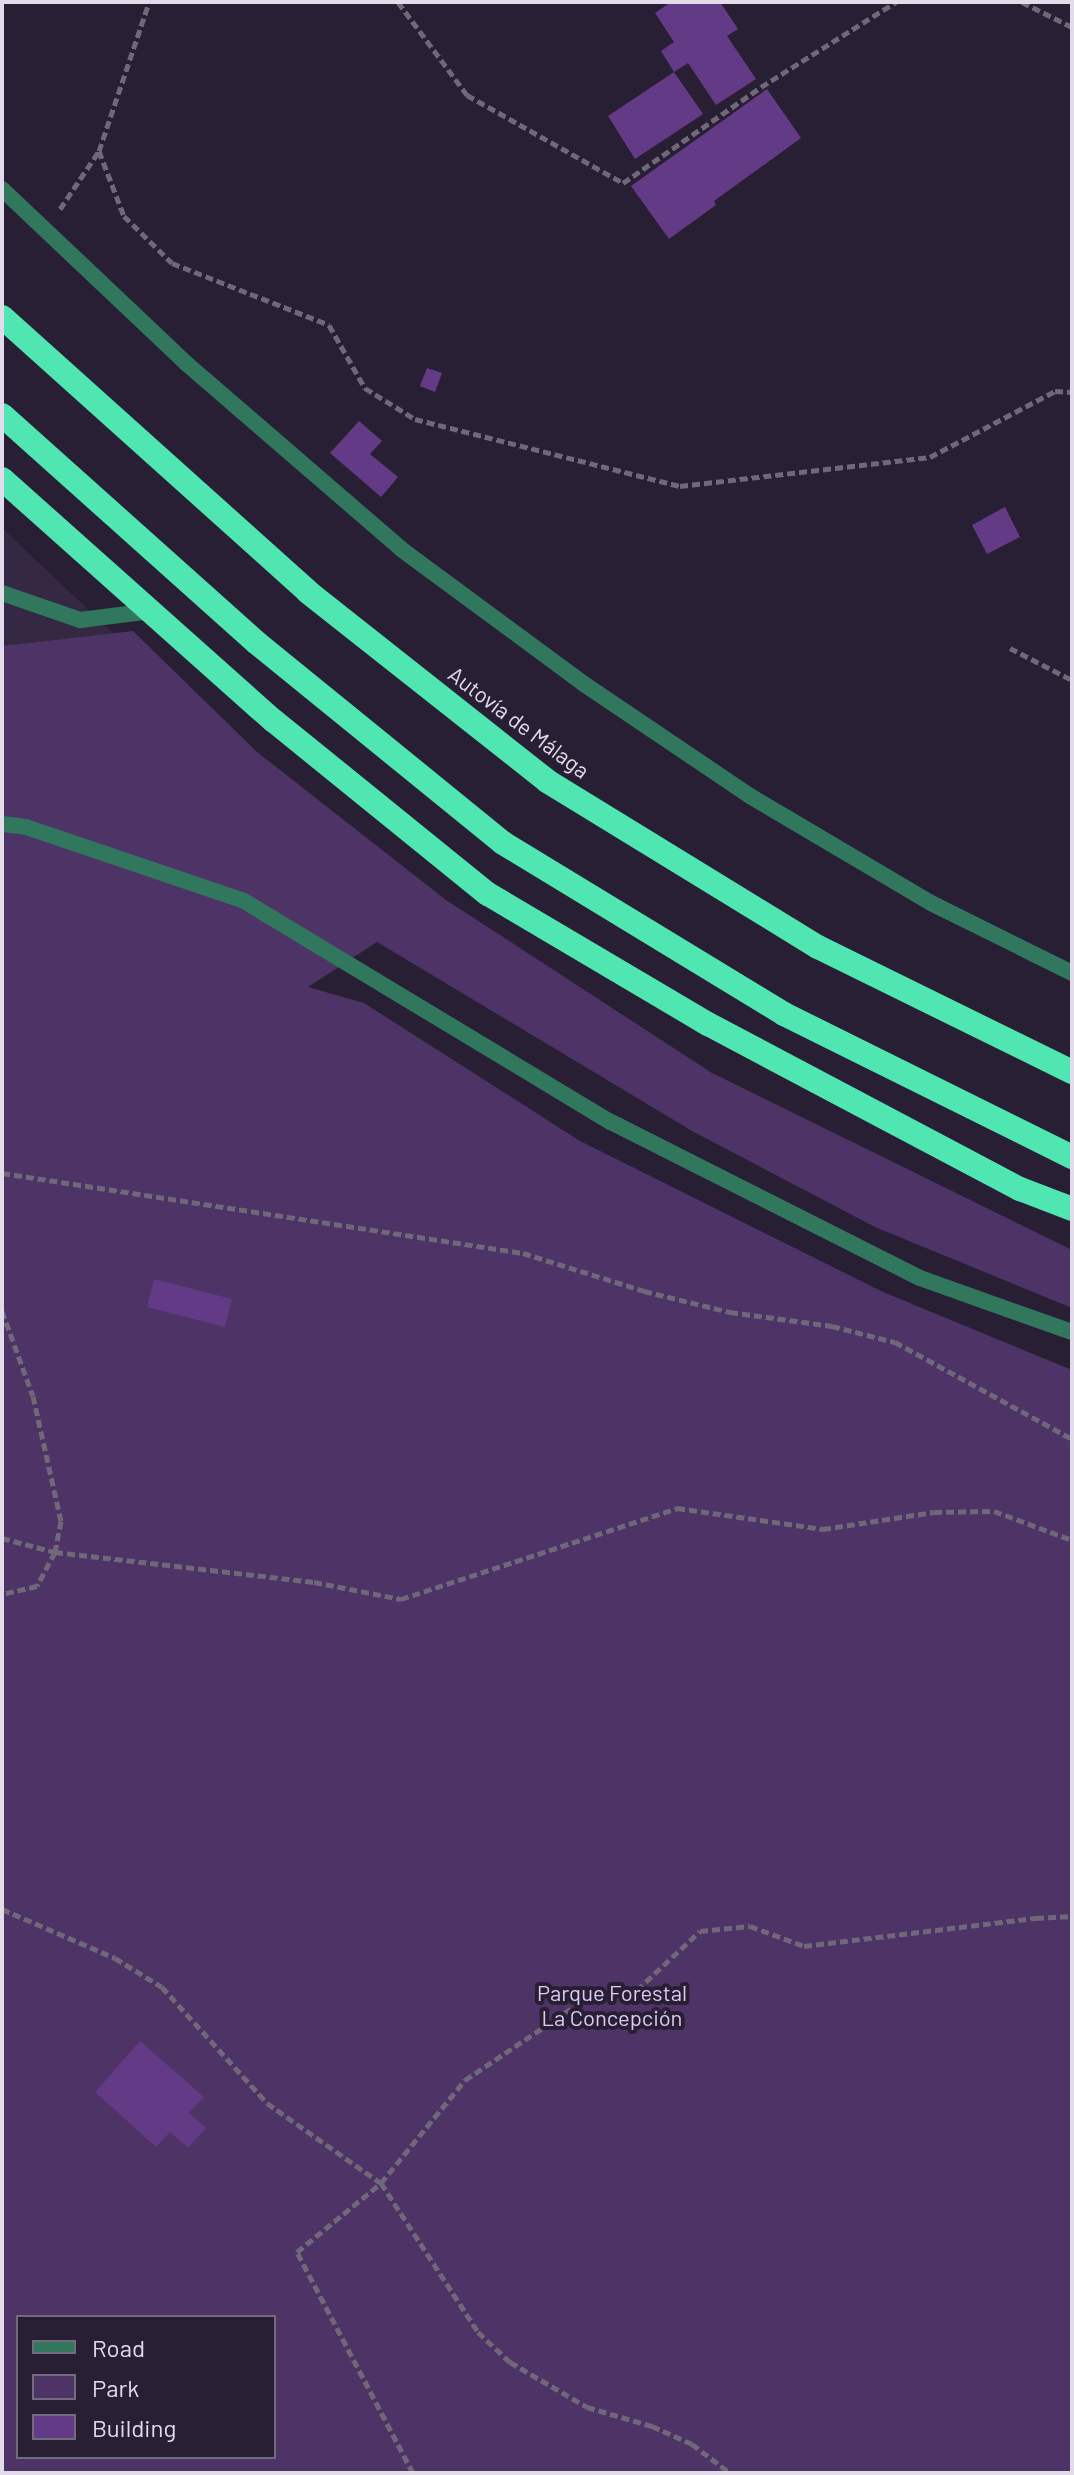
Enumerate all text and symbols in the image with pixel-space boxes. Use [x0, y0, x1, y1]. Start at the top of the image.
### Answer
street label: Autovía de Málaga [443, 660, 595, 784]
park label: Parque Forestal La Concepción [537, 1979, 687, 2030]
legend [16, 2315, 276, 2459]
text: Road [92, 2333, 145, 2362]
text: Park [92, 2373, 139, 2402]
text: Building [92, 2413, 176, 2442]

